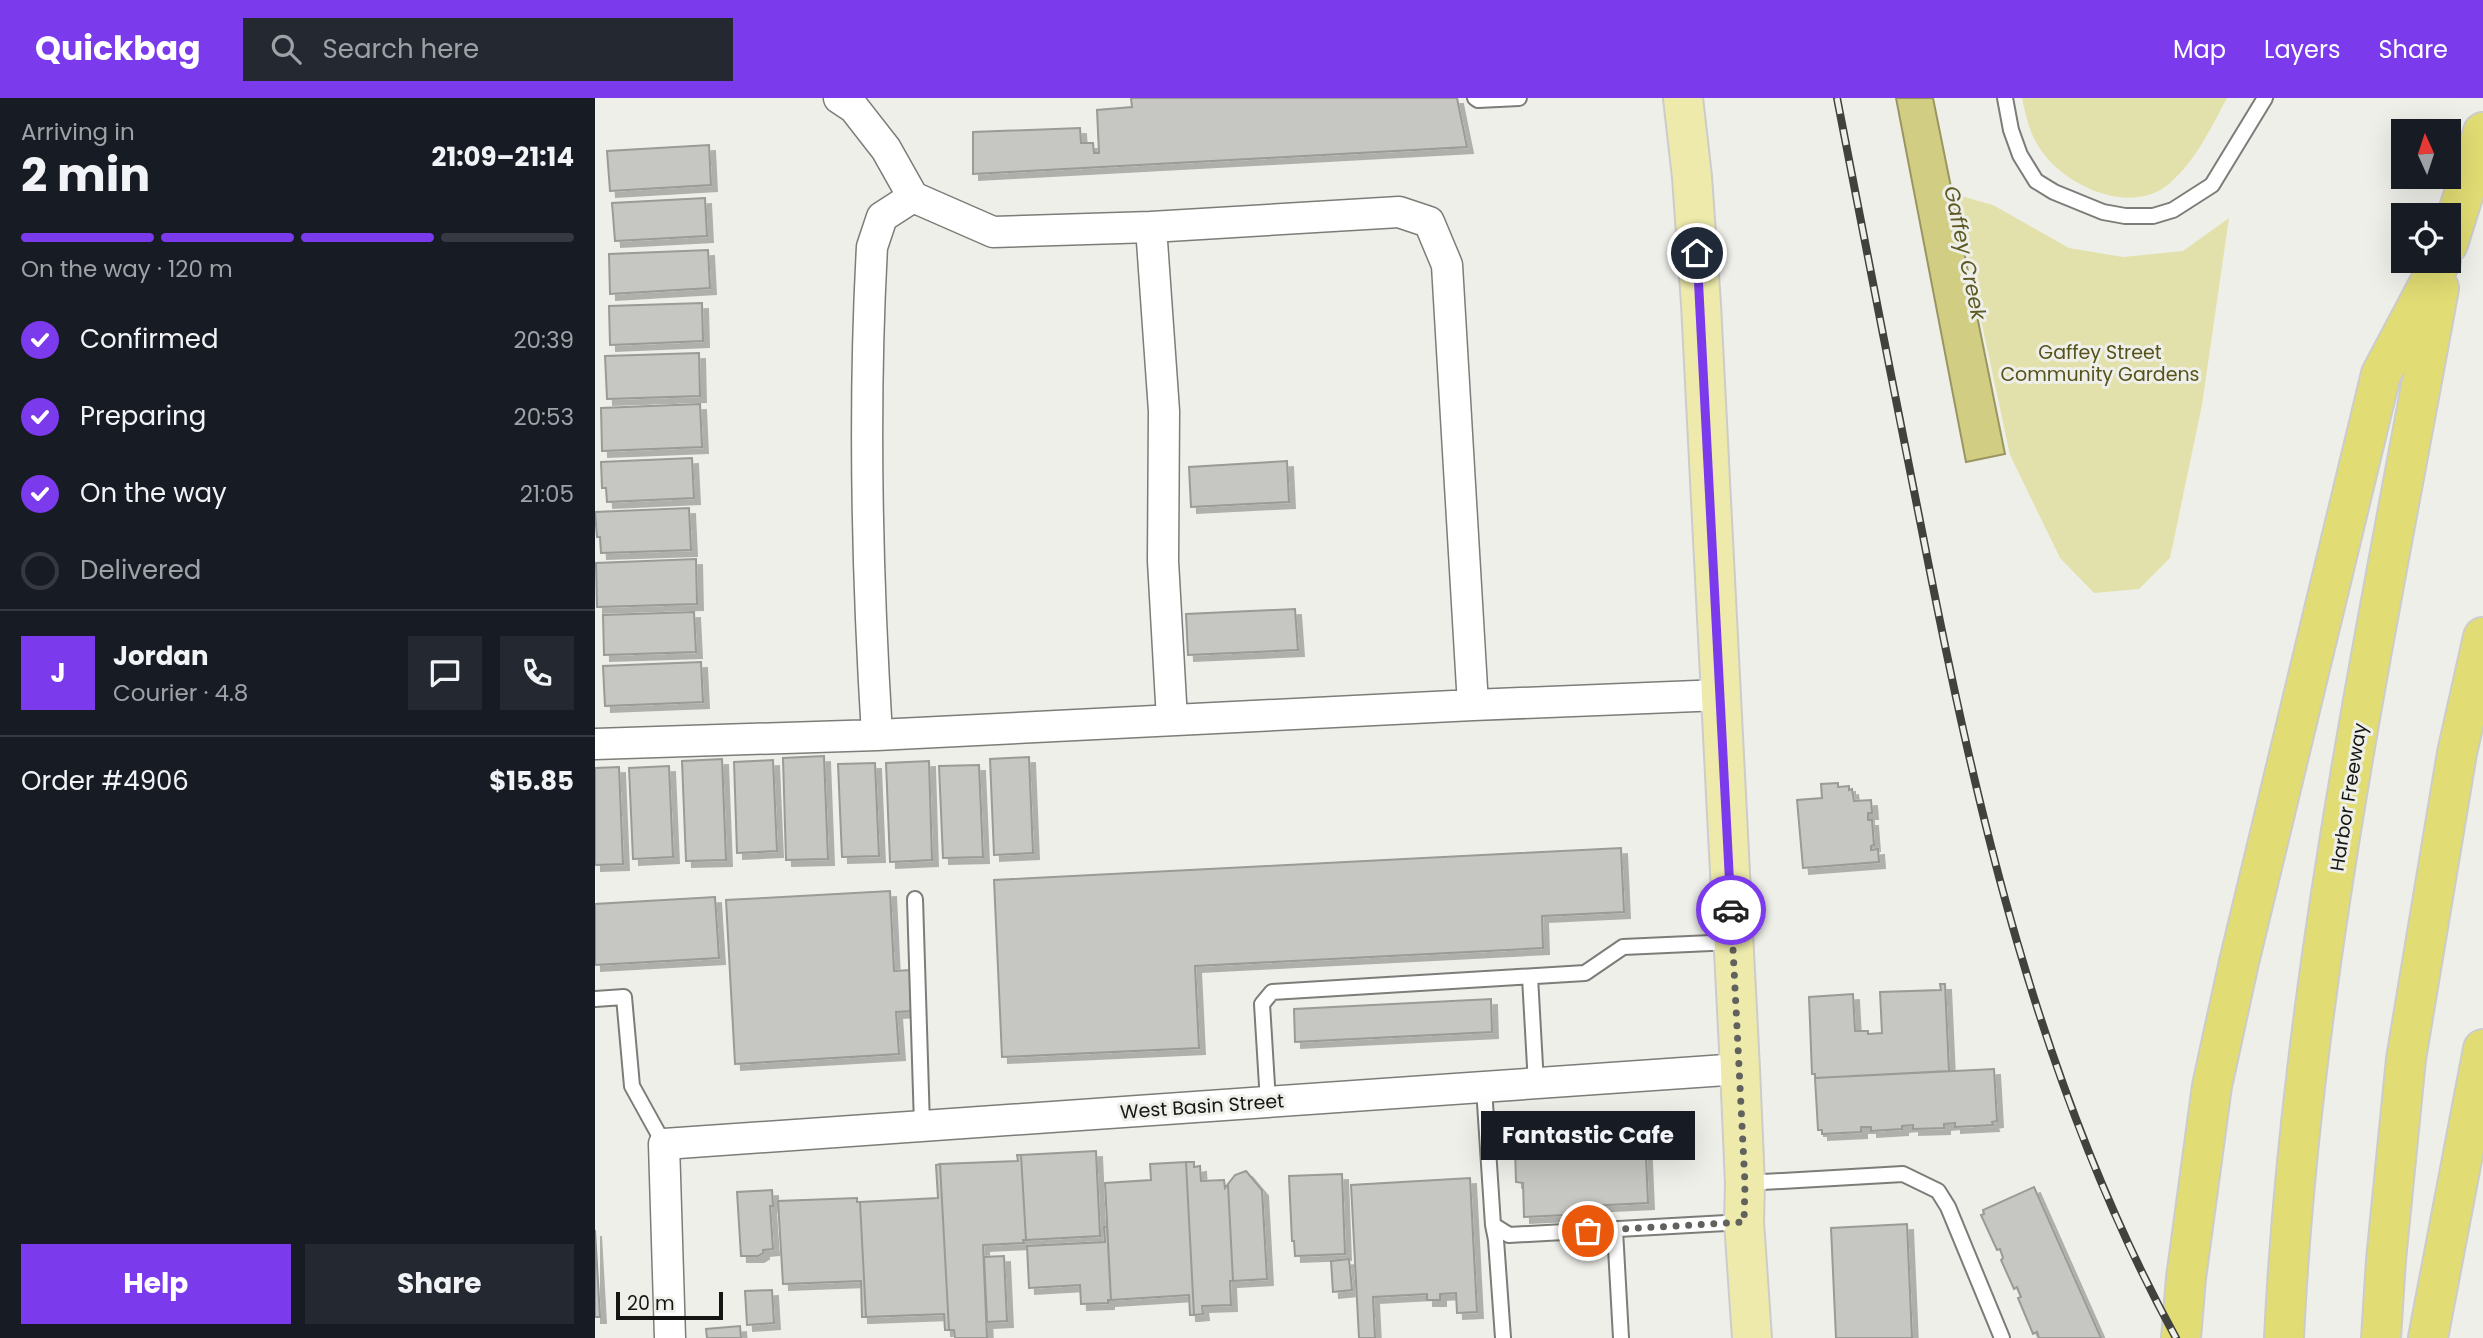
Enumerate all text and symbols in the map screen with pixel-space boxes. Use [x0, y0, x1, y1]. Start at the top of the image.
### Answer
search box [243, 18, 733, 81]
text: Quickbag [35, 25, 201, 72]
icon: search [267, 30, 305, 68]
text: Search here [323, 31, 479, 67]
text: Map [2173, 33, 2226, 66]
text: Layers [2264, 33, 2340, 66]
text: Share [2378, 33, 2448, 66]
text: Arriving in [21, 116, 135, 148]
north arrow [2391, 119, 2461, 189]
map controls [2391, 119, 2461, 273]
text: 21:09–21:14 [432, 139, 574, 175]
text: 2 min [21, 143, 150, 207]
water label: Gaffey Creek [1937, 183, 1994, 324]
button: locate [2391, 203, 2461, 273]
pin [1667, 223, 1727, 283]
icon: home [1678, 234, 1716, 272]
text: On the way · 120 m [21, 253, 233, 285]
icon: check [21, 321, 59, 359]
text: Confirmed [80, 321, 218, 357]
text: 20:39 [513, 324, 574, 356]
park label: Gaffey Street Community Gardens [2000, 339, 2200, 388]
icon: check [21, 398, 59, 436]
text: Preparing [80, 398, 206, 434]
text: 20:53 [513, 401, 574, 433]
icon: check [21, 475, 59, 513]
text: On the way [80, 475, 227, 511]
text: 21:05 [520, 478, 574, 510]
text: Delivered [80, 552, 201, 588]
button: chat [408, 636, 482, 710]
button: phone [500, 636, 574, 710]
text: Jordan [113, 638, 209, 674]
text: J [50, 655, 66, 691]
text: Courier · 4.8 [113, 677, 248, 709]
street label: Harbor Freeway [2323, 721, 2374, 873]
text: Order #4906 [21, 763, 189, 799]
text: $15.85 [489, 763, 574, 799]
courier [1696, 875, 1766, 945]
icon: car [1712, 891, 1750, 929]
street label: West Basin Street [1119, 1087, 1285, 1126]
callout: Fantastic Cafe [1481, 1112, 1695, 1161]
text: Fantastic Cafe [1502, 1119, 1674, 1151]
pin [1558, 1201, 1618, 1261]
icon: bag [1569, 1212, 1607, 1250]
button: Help [21, 1244, 291, 1324]
button: Share [305, 1244, 574, 1324]
scale bar [616, 1289, 723, 1321]
text: 20 m [627, 1290, 675, 1317]

